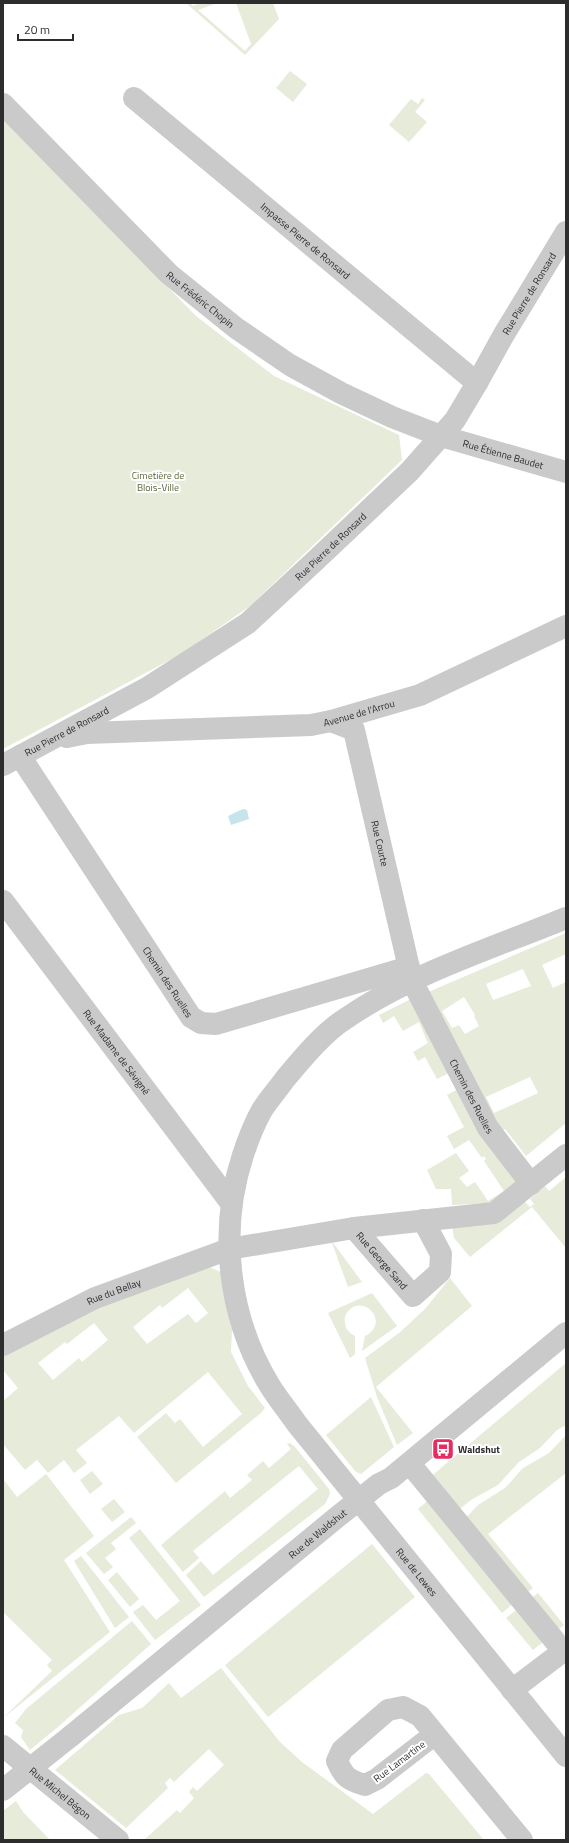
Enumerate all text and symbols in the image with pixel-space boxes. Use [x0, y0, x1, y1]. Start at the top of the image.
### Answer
scale bar [18, 16, 73, 42]
text: 20 m [24, 20, 50, 39]
street label: Impasse Pierre de Ronsard [257, 199, 353, 283]
street label: Rue Pierre de Ronsard [498, 250, 560, 338]
street label: Rue Frédéric Chopin [163, 268, 237, 332]
street label: Rue Étienne Baudet [461, 436, 546, 473]
park label: Cimetière de Blois-Ville [132, 468, 184, 495]
street label: Rue Pierre de Ronsard [291, 509, 370, 584]
street label: Avenue de l'Arrou [322, 696, 396, 730]
street label: Rue Pierre de Ronsard [22, 703, 112, 760]
street label: Rue Courte [367, 819, 392, 868]
street label: Chemin des Ruelles [139, 944, 197, 1021]
street label: Rue Madame de Sévigné [79, 1006, 154, 1098]
street label: Chemin des Ruelles [446, 1057, 497, 1137]
street label: Rue George Sand [352, 1229, 411, 1293]
street label: Rue du Bellay [84, 1275, 143, 1309]
bus stop icon: Waldshut [430, 1436, 456, 1462]
place label: Waldshut [458, 1442, 500, 1457]
street label: Rue de Waldshut [285, 1505, 350, 1562]
street label: Rue de Lewes [392, 1545, 441, 1600]
street label: Rue Lamartine [370, 1737, 428, 1786]
street label: Rue Michel Bégon [26, 1763, 94, 1823]

